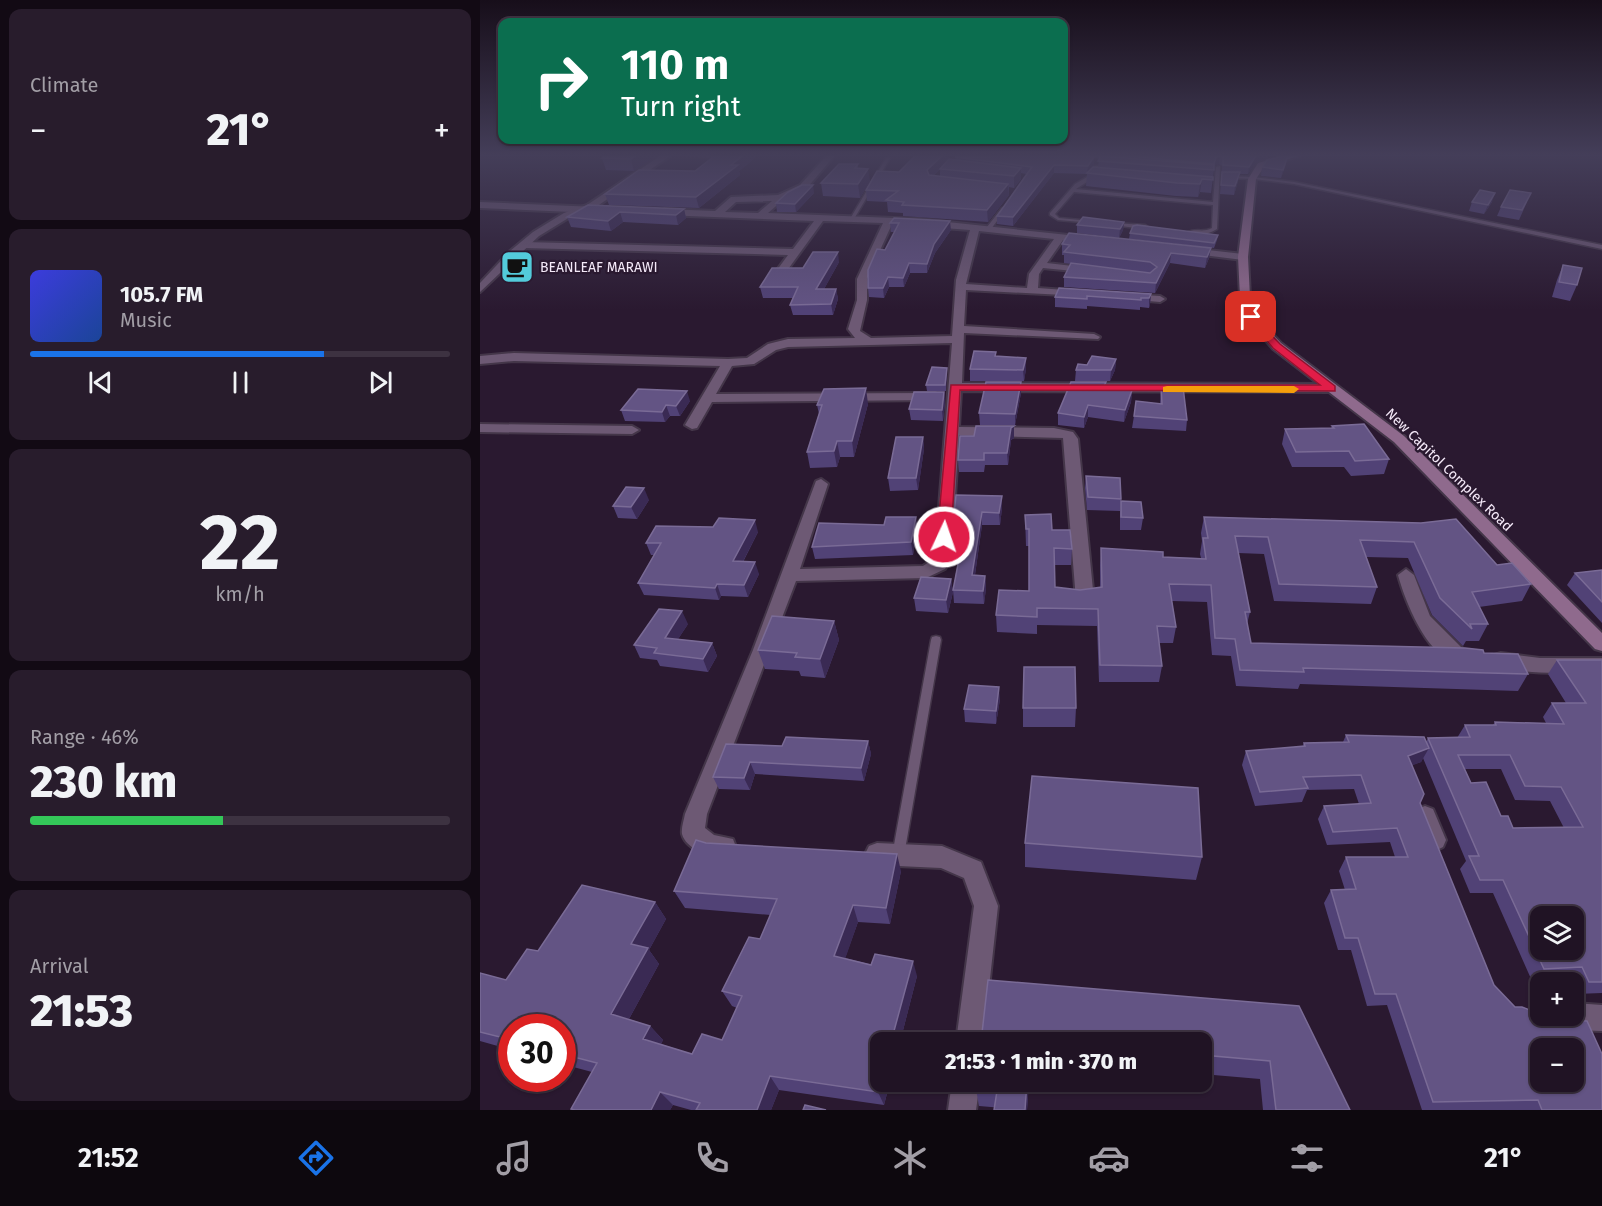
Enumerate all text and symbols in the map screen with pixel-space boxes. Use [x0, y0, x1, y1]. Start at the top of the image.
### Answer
text: 110 m [621, 40, 729, 90]
icon: right [522, 42, 600, 120]
text: Climate [30, 73, 98, 97]
text: Turn right [621, 91, 741, 123]
text: 21° [206, 103, 274, 157]
text: − [30, 111, 47, 151]
text: + [434, 111, 450, 151]
cafe icon: BEANLEAF MARAWI [499, 249, 535, 285]
place label: BEANLEAF MARAWI [540, 259, 658, 276]
text: 105.7 FM [120, 281, 203, 308]
pin [1225, 291, 1276, 342]
icon: arrive [1234, 300, 1267, 333]
text: Music [120, 308, 172, 332]
icon: previous [84, 366, 117, 399]
icon: pause [224, 366, 257, 399]
icon: next [364, 366, 397, 399]
street label: New Capitol Complex Road [1382, 405, 1516, 535]
text: 22 [200, 496, 280, 590]
position arrow [912, 505, 976, 569]
text: km/h [215, 582, 265, 606]
text: Range · 46% [30, 725, 139, 749]
text: 230 km [30, 755, 177, 809]
map controls [1530, 906, 1584, 1092]
button: layers [1530, 906, 1584, 960]
text: Arrival [30, 954, 89, 978]
button: + [1530, 972, 1584, 1026]
text: 21:53 [30, 984, 133, 1038]
speed limit sign: 30 [498, 1014, 576, 1092]
button: − [1530, 1038, 1584, 1092]
text: 21:53 · 1 min · 370 m [945, 1048, 1137, 1075]
icon: directions [295, 1137, 337, 1179]
icon: music [493, 1137, 535, 1179]
icon: phone [691, 1137, 733, 1179]
icon: climate [889, 1137, 931, 1179]
icon: car [1088, 1137, 1130, 1179]
icon: filters [1286, 1137, 1328, 1179]
text: 21:52 [78, 1142, 139, 1174]
text: 21° [1484, 1142, 1524, 1174]

